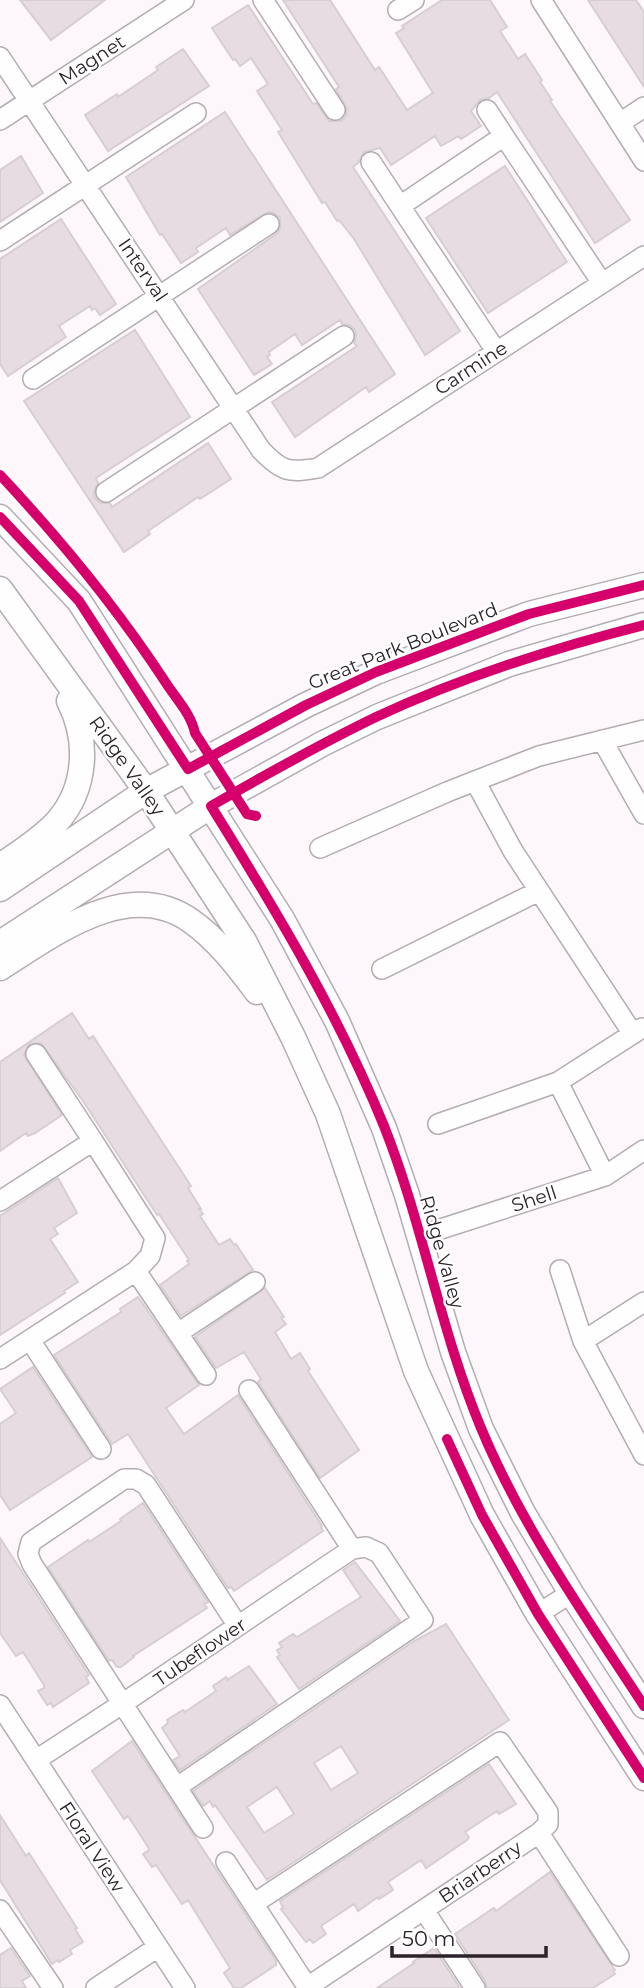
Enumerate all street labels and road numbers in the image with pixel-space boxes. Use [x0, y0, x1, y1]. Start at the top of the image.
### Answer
street label: Magnet [55, 30, 130, 90]
street label: Interval [113, 234, 173, 306]
street label: Carmine [431, 336, 511, 400]
street label: Great Park Boulevard [305, 597, 501, 695]
street label: Ridge Valley [84, 712, 170, 821]
street label: Shell [508, 1181, 560, 1217]
street label: Ridge Valley [415, 1193, 469, 1312]
street label: Tubeflower [149, 1613, 251, 1691]
street label: Floral View [54, 1797, 130, 1897]
street label: Briarberry [434, 1835, 526, 1908]

